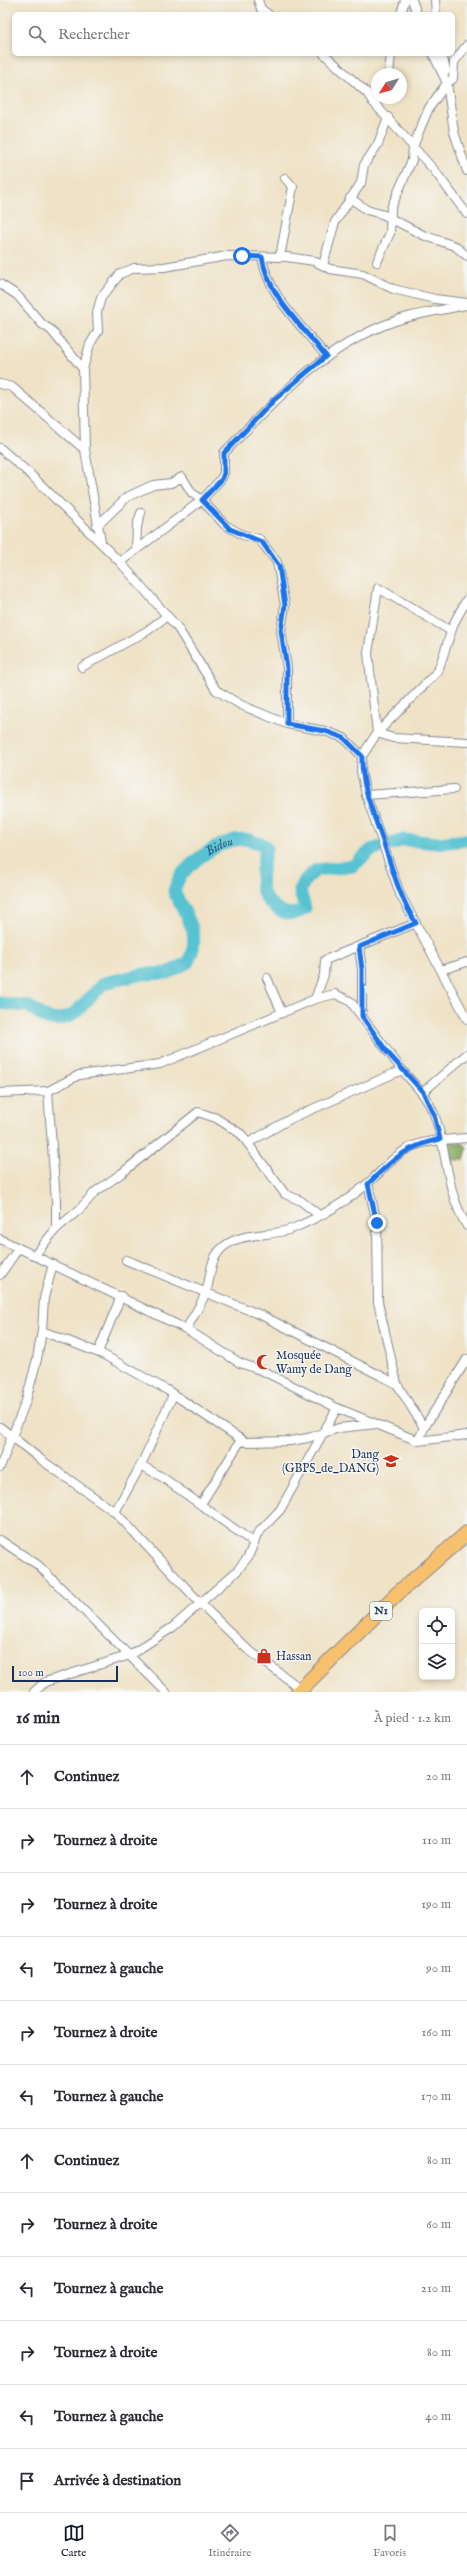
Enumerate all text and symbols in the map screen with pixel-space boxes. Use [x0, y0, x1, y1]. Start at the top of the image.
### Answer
search box [12, 12, 455, 56]
icon: search [26, 23, 48, 45]
text: Rechercher [58, 25, 130, 44]
north arrow [371, 68, 407, 104]
route start [233, 247, 251, 265]
water label: Bidou [202, 832, 235, 860]
route end [368, 1214, 386, 1232]
place label: Mosquée Wamy de Dang [276, 1348, 352, 1377]
mosque icon: Mosquée Wamy de Dang [255, 1353, 273, 1371]
place label: Dang (GBPS_de_DANG) [282, 1447, 379, 1476]
school or university icon: Dang (GBPS_de_DANG) [382, 1452, 400, 1470]
road number: N1 [370, 1602, 392, 1620]
map controls [419, 1608, 455, 1680]
button: locate [419, 1608, 455, 1644]
button: layers [419, 1644, 455, 1680]
shop icon: Hassan [255, 1647, 273, 1665]
place label: Hassan [276, 1649, 312, 1664]
scale bar [12, 1664, 118, 1683]
text: 100 m [18, 1666, 44, 1680]
text: 16 min [16, 1708, 60, 1729]
text: À pied · 1.2 km [374, 1710, 451, 1727]
icon: ahead [16, 1766, 38, 1788]
text: Continuez [54, 1767, 119, 1786]
text: 20 m [426, 1768, 451, 1785]
icon: right [16, 1830, 38, 1852]
text: Tournez à droite [54, 1831, 157, 1850]
text: 110 m [422, 1832, 451, 1849]
icon: right [16, 1894, 38, 1916]
text: Tournez à droite [54, 1895, 157, 1914]
text: 190 m [421, 1896, 451, 1913]
icon: left [16, 1958, 38, 1980]
text: Tournez à gauche [54, 1959, 163, 1978]
text: 90 m [426, 1960, 451, 1977]
icon: right [16, 2022, 38, 2044]
text: Tournez à droite [54, 2023, 157, 2042]
text: 160 m [421, 2024, 451, 2041]
icon: left [16, 2086, 38, 2108]
text: Tournez à gauche [54, 2087, 163, 2106]
text: 170 m [421, 2088, 451, 2105]
icon: ahead [16, 2150, 38, 2172]
text: Continuez [54, 2151, 119, 2170]
text: 80 m [427, 2152, 451, 2169]
icon: right [16, 2214, 38, 2236]
text: Tournez à droite [54, 2215, 157, 2234]
text: 60 m [426, 2216, 451, 2233]
icon: left [16, 2278, 38, 2300]
text: Tournez à gauche [54, 2279, 163, 2298]
text: 210 m [421, 2280, 451, 2297]
icon: right [16, 2342, 38, 2364]
text: Tournez à droite [54, 2343, 157, 2362]
text: 80 m [427, 2344, 451, 2361]
icon: left [16, 2406, 38, 2428]
text: Tournez à gauche [54, 2407, 163, 2426]
text: 40 m [425, 2408, 451, 2425]
icon: arrive [16, 2470, 38, 2492]
text: Arrivée à destination [54, 2471, 181, 2490]
tab: Carte [61, 2522, 86, 2560]
tab: Itinéraire [208, 2522, 251, 2560]
tab: Favoris [373, 2522, 406, 2560]

